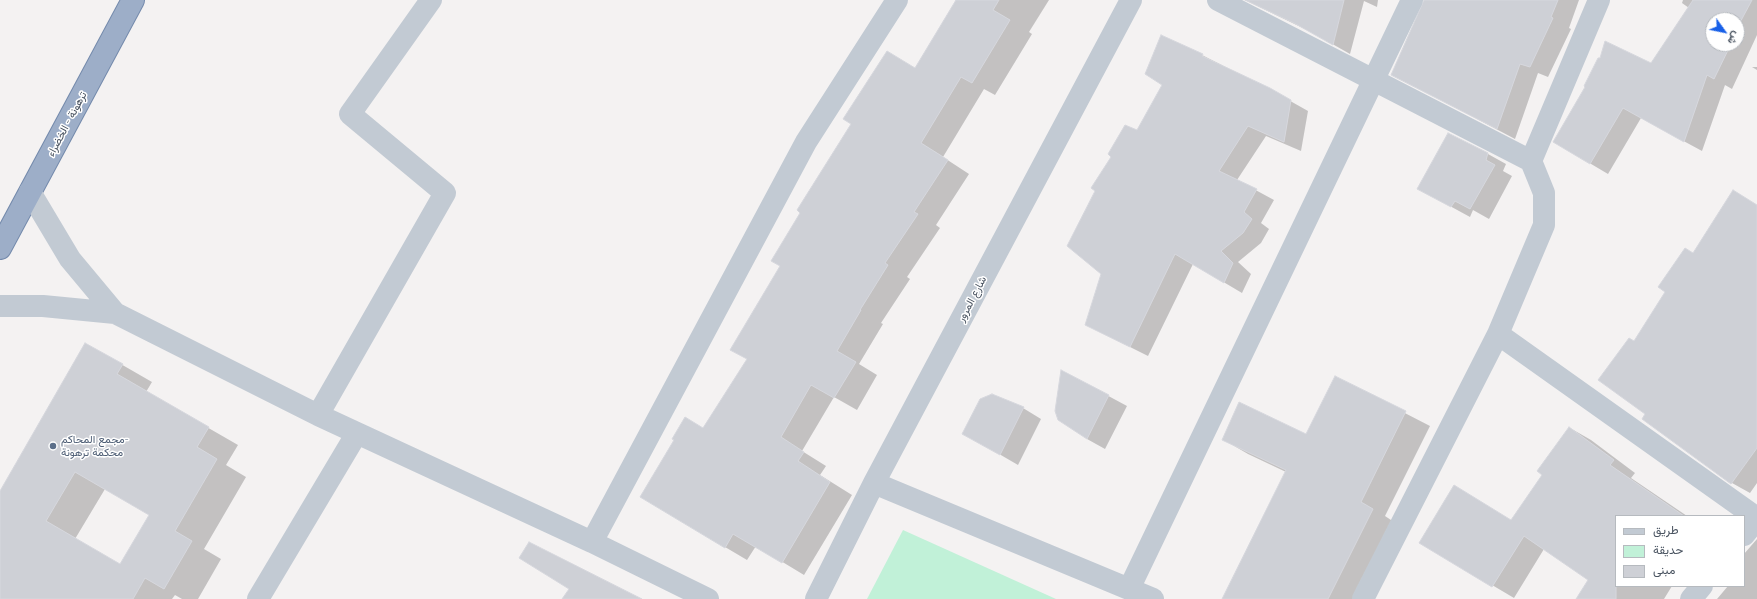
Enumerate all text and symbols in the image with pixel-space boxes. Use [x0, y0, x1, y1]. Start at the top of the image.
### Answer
north arrow [1705, 12, 1745, 52]
text: ش [1725, 29, 1744, 47]
street label: ترهونة - الخضراء [44, 89, 90, 159]
street label: شارع المرور [954, 274, 990, 324]
place label: مجمع المحاكم- محكمة ترهونة [61, 433, 129, 459]
marker: مجمع المحاكم- محكمة ترهونة [48, 441, 58, 451]
legend [1615, 515, 1745, 587]
text: طريق [1653, 522, 1678, 537]
text: حديقة [1653, 542, 1683, 557]
text: مبنى [1653, 562, 1675, 577]

